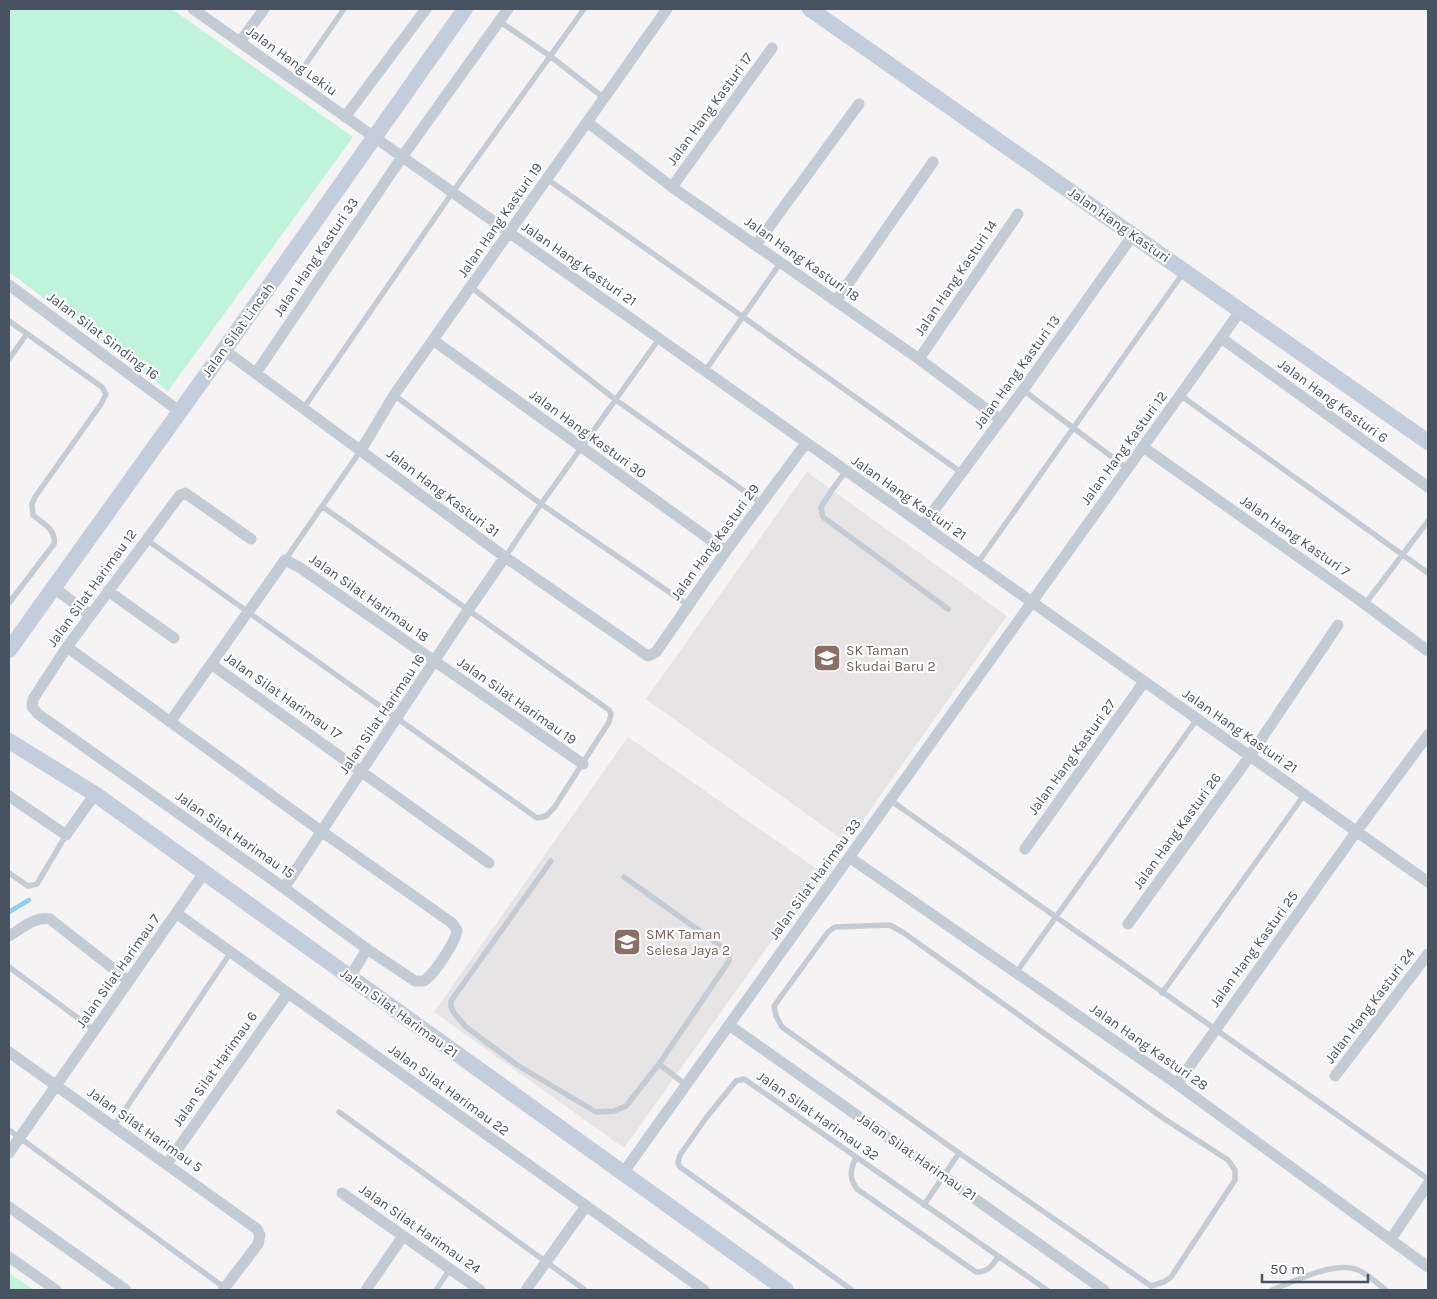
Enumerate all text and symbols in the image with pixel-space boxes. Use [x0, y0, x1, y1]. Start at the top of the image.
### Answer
street label: Jalan Hang Lekiu [243, 22, 341, 100]
street label: Jalan Hang Kasturi 17 [664, 49, 757, 168]
street label: Jalan Hang Kasturi 19 [454, 159, 546, 281]
street label: Jalan Hang Kasturi [1065, 184, 1173, 266]
street label: Jalan Hang Kasturi 33 [270, 194, 362, 320]
street label: Jalan Hang Kasturi 18 [741, 213, 863, 305]
street label: Jalan Hang Kasturi 14 [911, 217, 1001, 339]
street label: Jalan Hang Kasturi 21 [518, 218, 640, 310]
street label: Jalan Silat Lincah [198, 280, 278, 380]
street label: Jalan Silat Sinding 16 [44, 288, 162, 384]
street label: Jalan Hang Kasturi 13 [970, 312, 1064, 432]
street label: Jalan Hang Kasturi 6 [1275, 356, 1391, 446]
street label: Jalan Hang Kasturi 30 [526, 386, 650, 482]
street label: Jalan Hang Kasturi 12 [1077, 388, 1171, 508]
street label: Jalan Hang Kasturi 31 [383, 445, 503, 541]
street label: Jalan Hang Kasturi 21 [848, 452, 970, 544]
street label: Jalan Hang Kasturi 29 [667, 481, 763, 603]
street label: Jalan Hang Kasturi 7 [1237, 492, 1353, 580]
street label: Jalan Silat Harimau 12 [44, 526, 140, 650]
street label: Jalan Silat Harimau 18 [306, 550, 432, 646]
place label: SK Taman Skudai Baru 2 [846, 642, 936, 675]
school or university icon: SK Taman Skudai Baru 2 [812, 643, 842, 673]
street label: Jalan Silat Harimau 17 [221, 649, 345, 743]
street label: Jalan Silat Harimau 16 [335, 651, 429, 777]
street label: Jalan Silat Harimau 19 [454, 654, 580, 748]
street label: Jalan Hang Kasturi 21 [1179, 685, 1301, 777]
street label: Jalan Hang Kasturi 27 [1025, 696, 1120, 818]
street label: Jalan Hang Kasturi 26 [1129, 770, 1225, 892]
street label: Jalan Silat Harimau 15 [172, 788, 298, 882]
street label: Jalan Silat Harimau 33 [765, 815, 865, 943]
street label: Jalan Hang Kasturi 25 [1206, 888, 1302, 1010]
street label: Jalan Silat Harimau 7 [72, 910, 164, 1031]
place label: SMK Taman Selesa Jaya 2 [646, 926, 730, 959]
school or university icon: SMK Taman Selesa Jaya 2 [612, 927, 642, 957]
street label: Jalan Hang Kasturi 24 [1321, 945, 1419, 1067]
street label: Jalan Silat Harimau 21 [337, 965, 461, 1061]
street label: Jalan Hang Kasturi 28 [1087, 1000, 1211, 1094]
street label: Jalan Silat Harimau 6 [169, 1008, 261, 1130]
street label: Jalan Silat Harimau 22 [385, 1041, 513, 1139]
street label: Jalan Silat Harimau 32 [754, 1067, 882, 1165]
street label: Jalan Silat Harimau 5 [84, 1084, 206, 1176]
street label: Jalan Silat Harimau 21 [854, 1110, 980, 1204]
street label: Jalan Silat Harimau 24 [356, 1181, 484, 1277]
scale bar [1262, 1252, 1368, 1284]
text: 50 m [1270, 1260, 1305, 1278]

